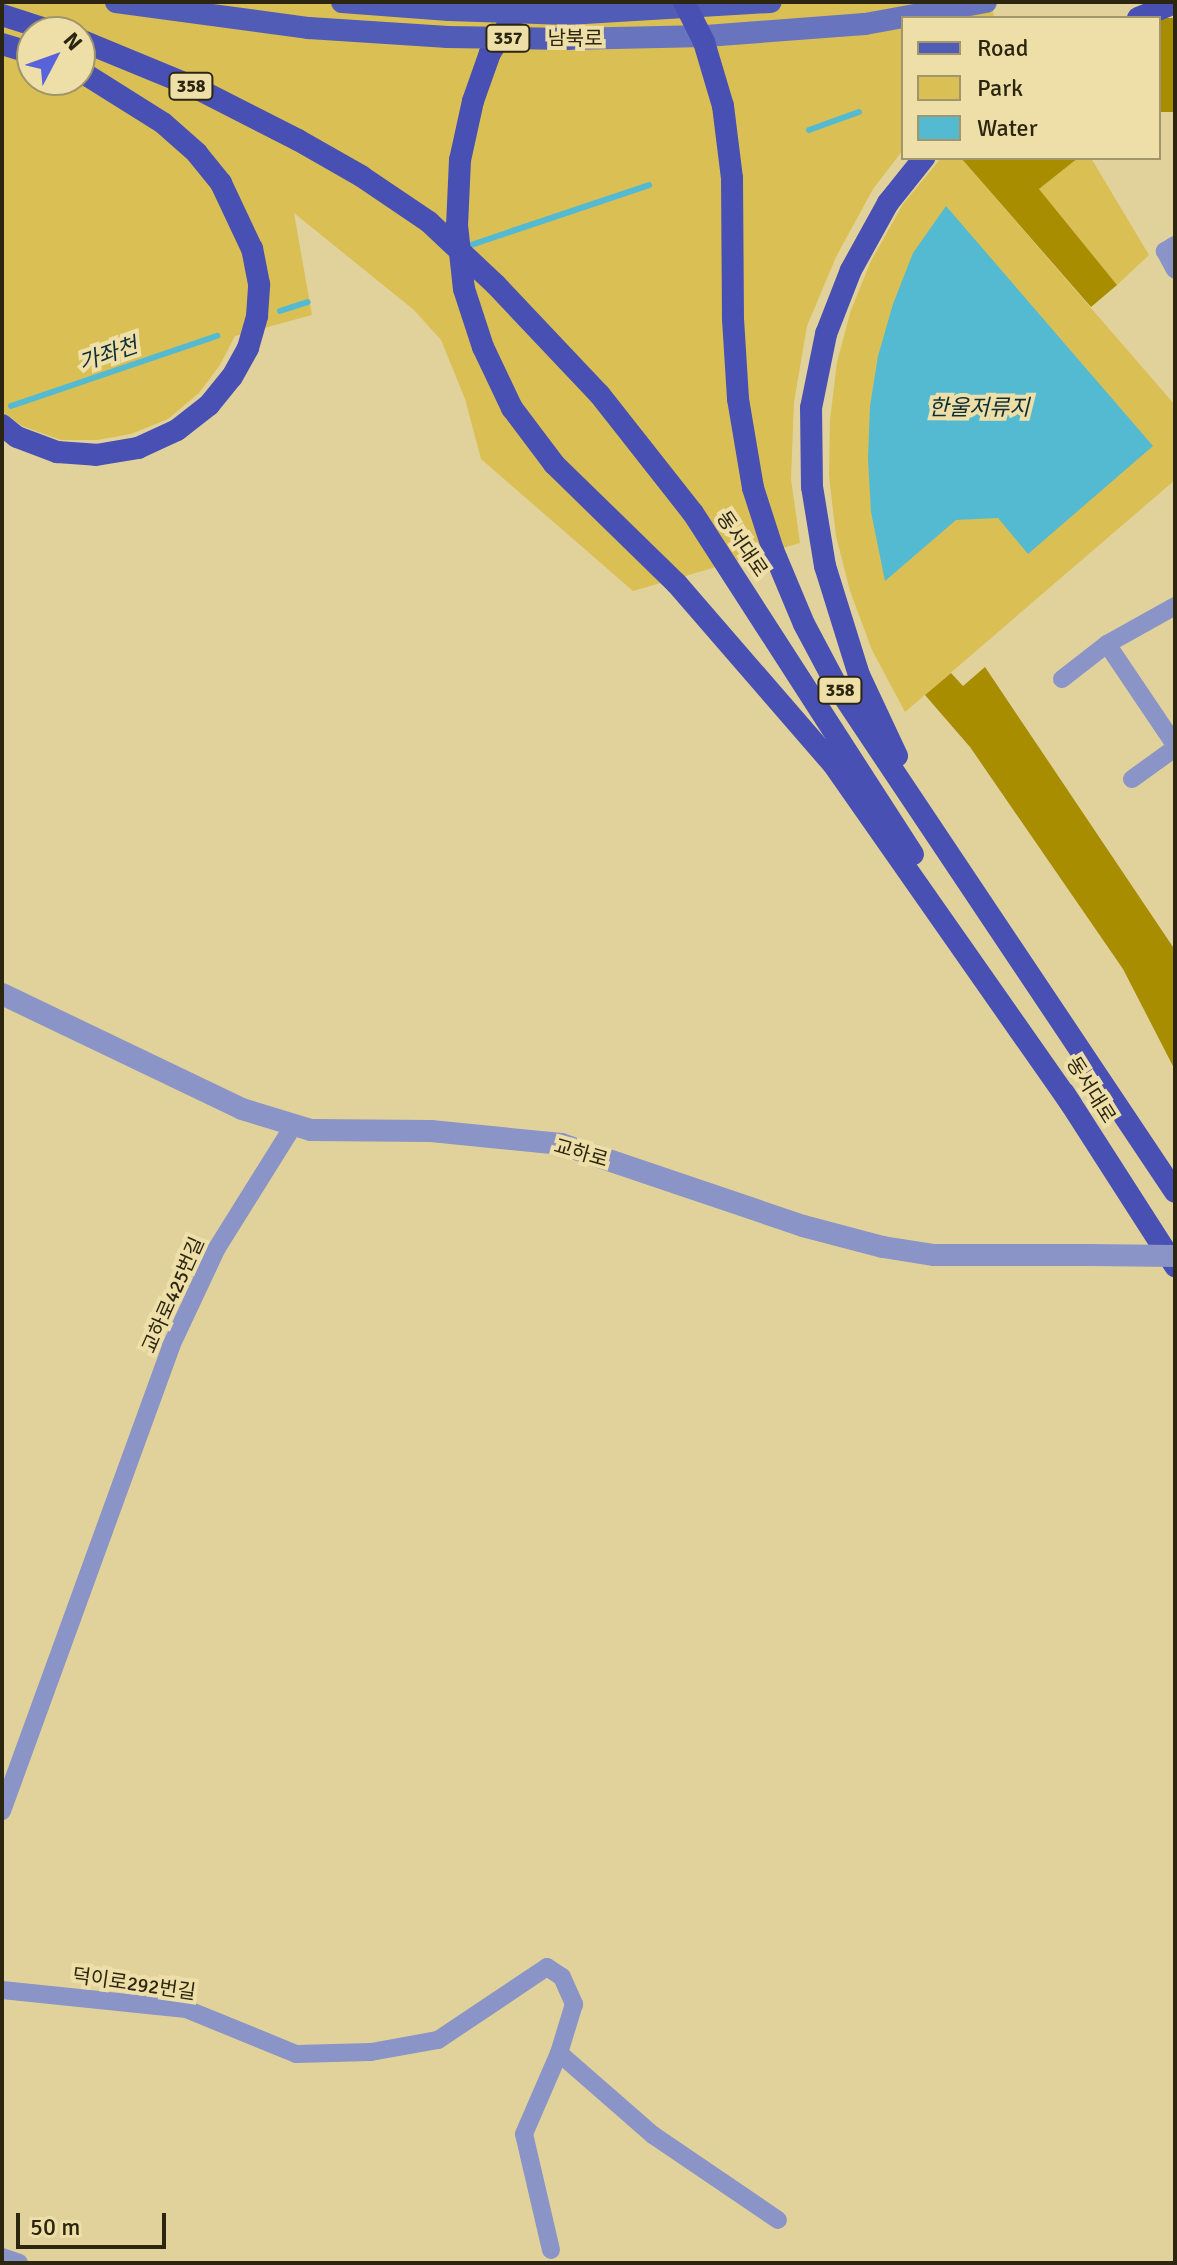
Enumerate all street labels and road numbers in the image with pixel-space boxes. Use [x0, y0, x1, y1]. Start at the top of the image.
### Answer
road number: 357 [484, 24, 532, 52]
street label: 남북로 [547, 26, 603, 50]
road number: 358 [167, 72, 215, 100]
street label: 동서대로 [711, 507, 773, 581]
road number: 358 [816, 676, 864, 704]
street label: 동서대로 [1061, 1052, 1121, 1128]
street label: 교하로 [551, 1134, 611, 1172]
street label: 교하로425번길 [137, 1233, 209, 1357]
street label: 덕이로292번길 [71, 1963, 197, 2005]

